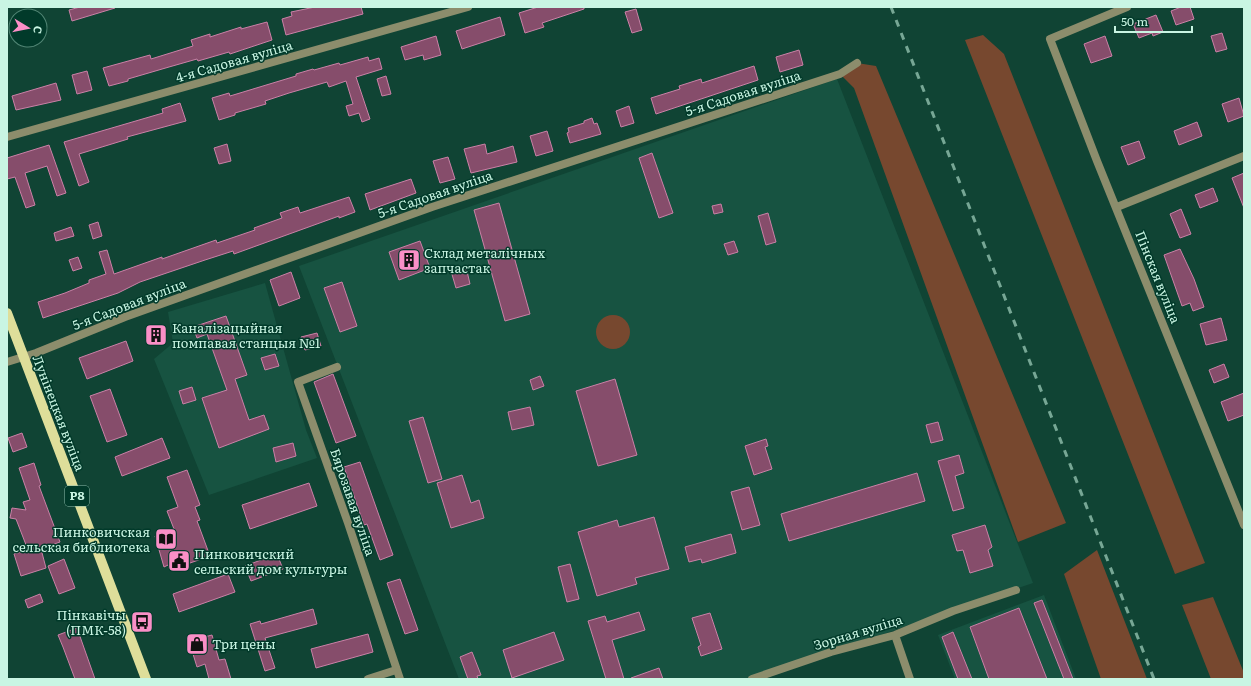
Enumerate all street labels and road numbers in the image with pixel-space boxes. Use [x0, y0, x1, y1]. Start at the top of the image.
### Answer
street label: 4-я Садовая вуліца [173, 35, 295, 86]
street label: 5-я Садовая вуліца [683, 65, 803, 120]
street label: 5-я Садовая вуліца [375, 165, 495, 222]
street label: Пінская вуліца [1131, 228, 1186, 326]
street label: 5-я Садовая вуліца [69, 273, 188, 334]
street label: Лунінецкая вуліца [29, 352, 90, 473]
street label: Бярозавая вуліца [326, 446, 381, 558]
road number: Р8 [65, 486, 89, 506]
street label: Зорная вуліца [811, 609, 905, 654]

